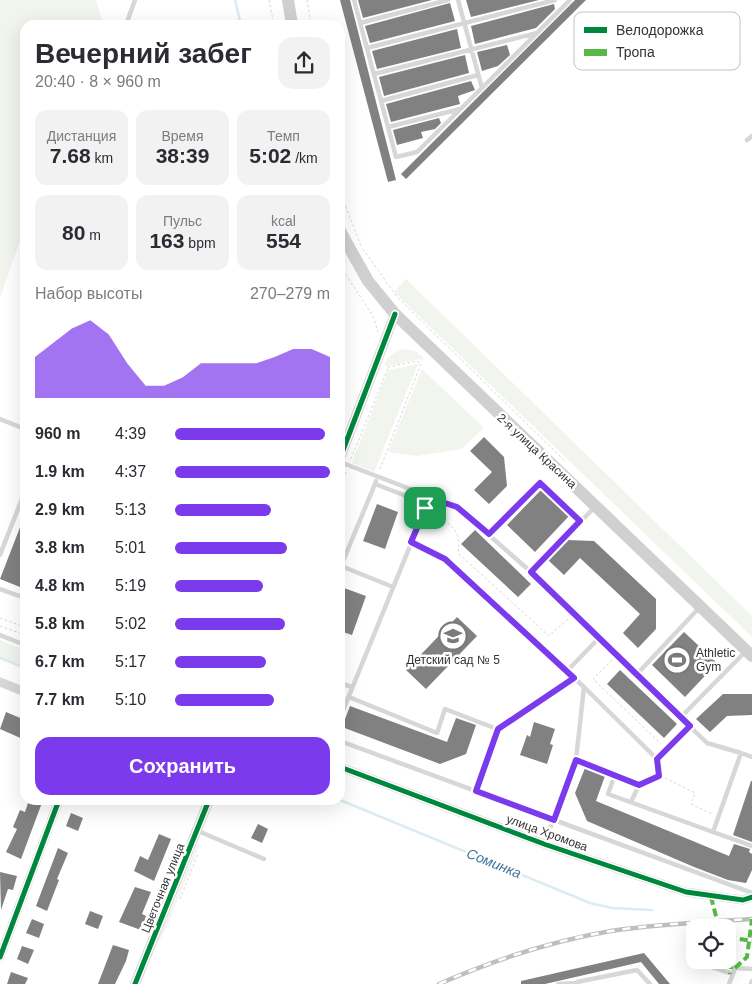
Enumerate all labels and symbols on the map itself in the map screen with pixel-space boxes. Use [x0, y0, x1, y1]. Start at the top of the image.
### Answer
legend [574, 12, 740, 70]
text: Велодорожка [616, 22, 704, 38]
text: Тропа [616, 44, 655, 60]
street label: 2-я улица Красина [494, 411, 580, 492]
pin [404, 487, 446, 529]
school or university icon: Детский сад № 5 [438, 621, 468, 651]
sports icon: Athletic Gym [662, 645, 692, 675]
place label: Athletic Gym [696, 646, 735, 674]
place label: Детский сад № 5 [406, 653, 500, 667]
street label: улица Хромова [504, 812, 590, 854]
street label: Цветочная улица [139, 841, 188, 935]
water label: Соминка [464, 845, 524, 881]

